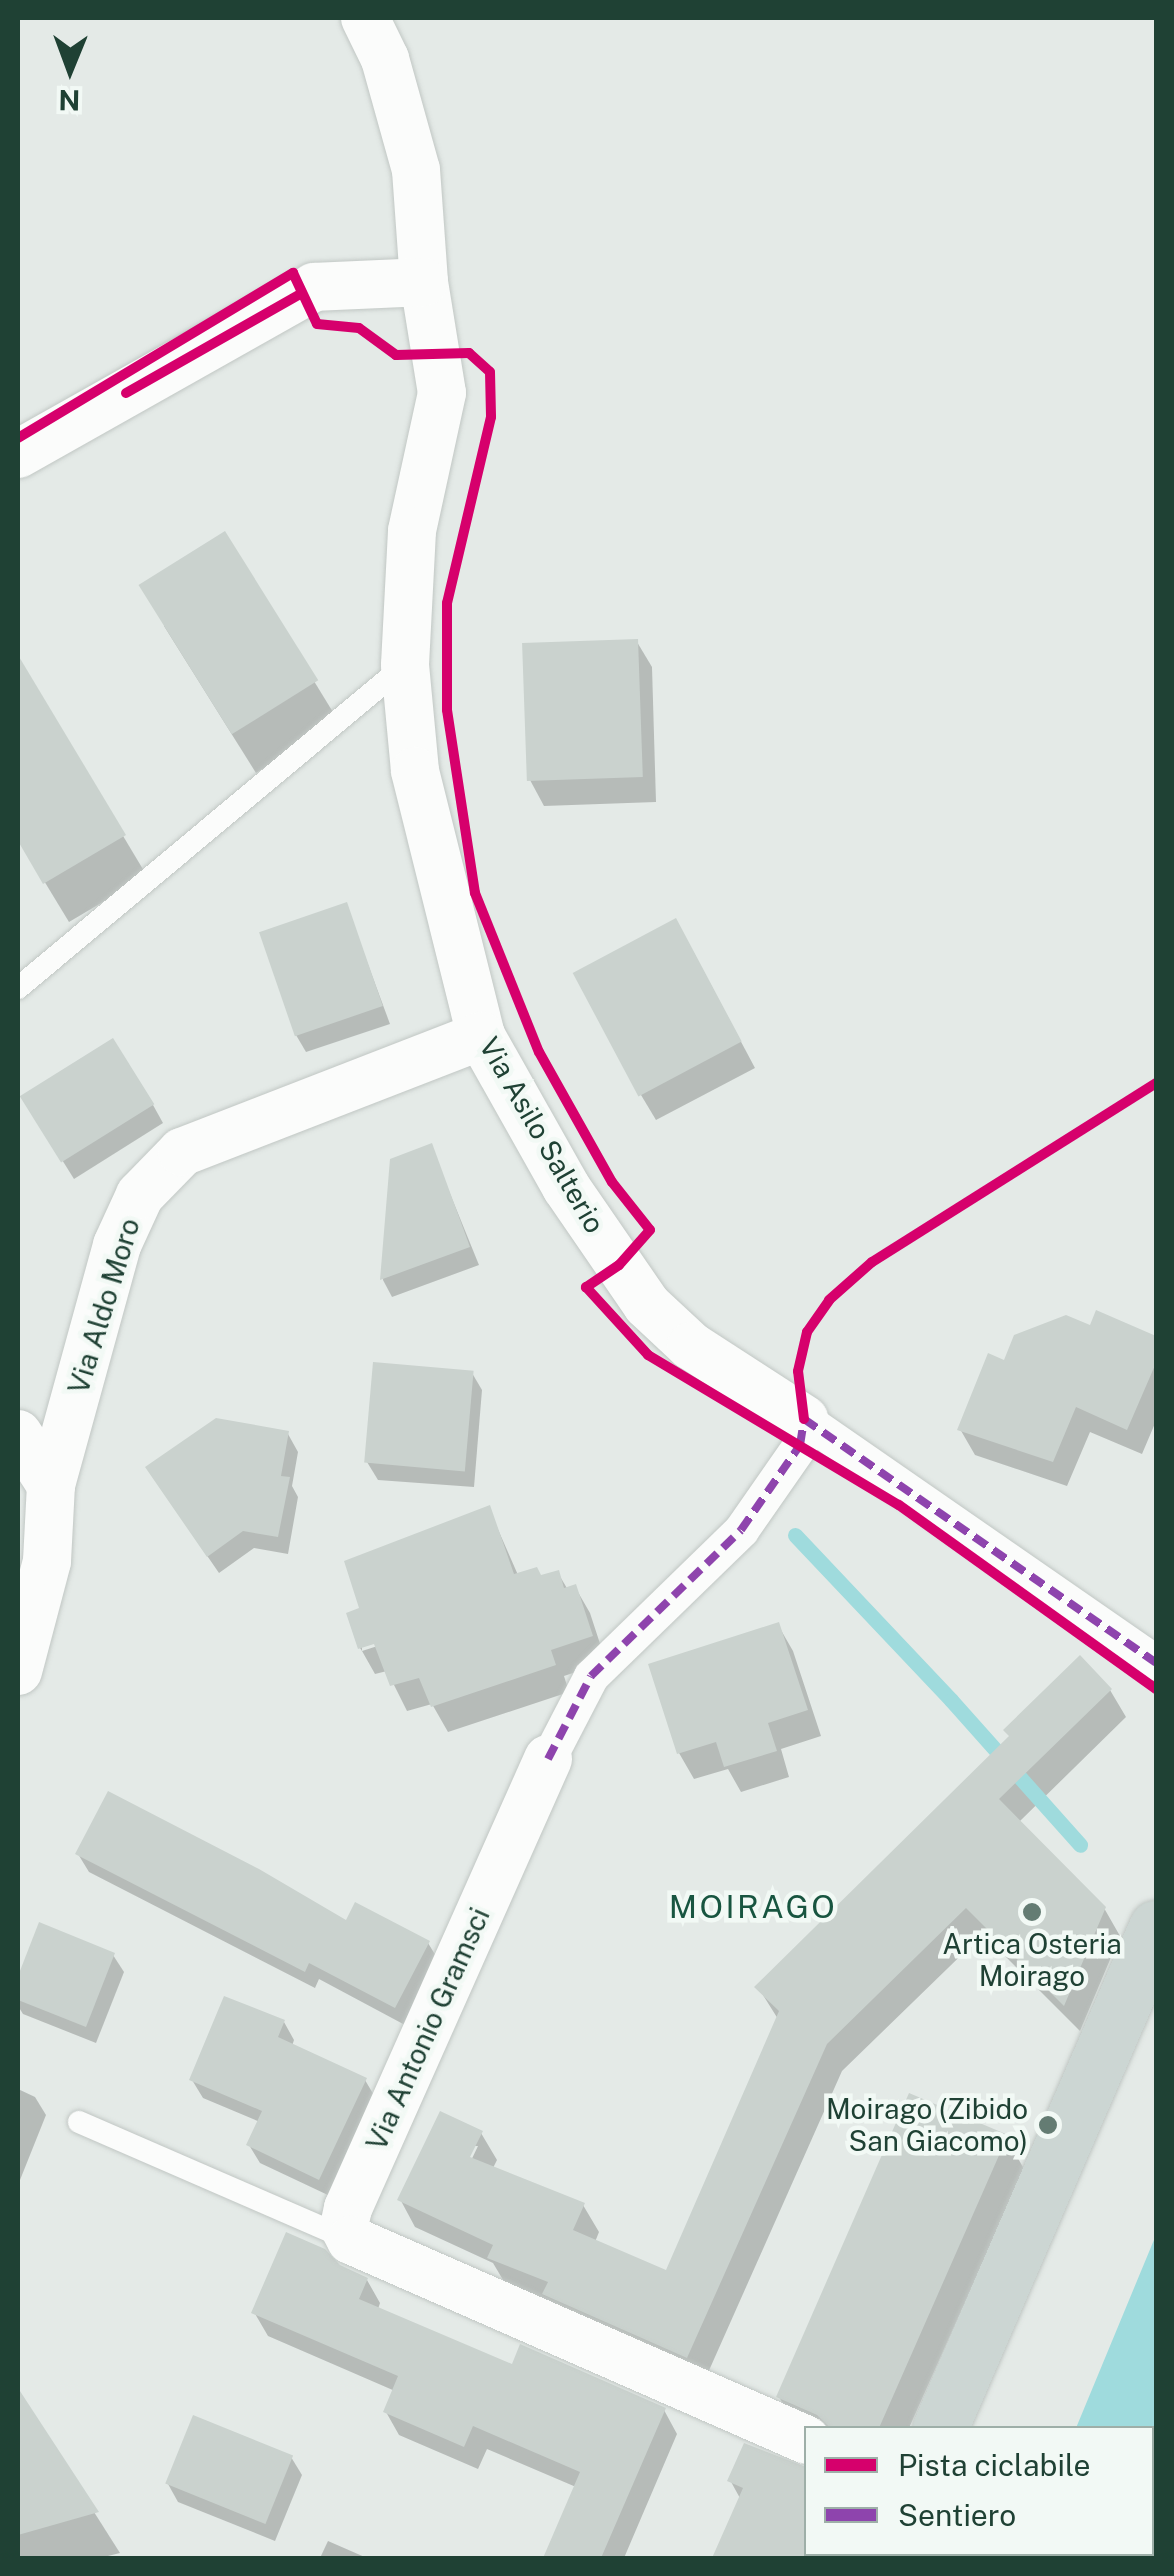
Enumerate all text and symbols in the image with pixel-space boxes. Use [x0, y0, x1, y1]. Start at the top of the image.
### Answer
north arrow [20, 20, 120, 120]
text: N [58, 84, 81, 117]
street label: Via Asilo Salterio [472, 1031, 612, 1239]
street label: Via Aldo Moro [61, 1214, 147, 1398]
district label: MOIRAGO [669, 1888, 837, 1926]
marker: Artica Osteria Moirago [1021, 1901, 1043, 1923]
street label: Via Antonio Gramsci [359, 1902, 497, 2156]
place label: Artica Osteria Moirago [942, 1927, 1122, 1993]
place label: Moirago (Zibido San Giacomo) [826, 2092, 1028, 2158]
marker: Moirago (Zibido San Giacomo) [1037, 2114, 1059, 2136]
legend [804, 2426, 1154, 2556]
text: Pista ciclabile [898, 2447, 1090, 2483]
text: Sentiero [898, 2497, 1016, 2533]

